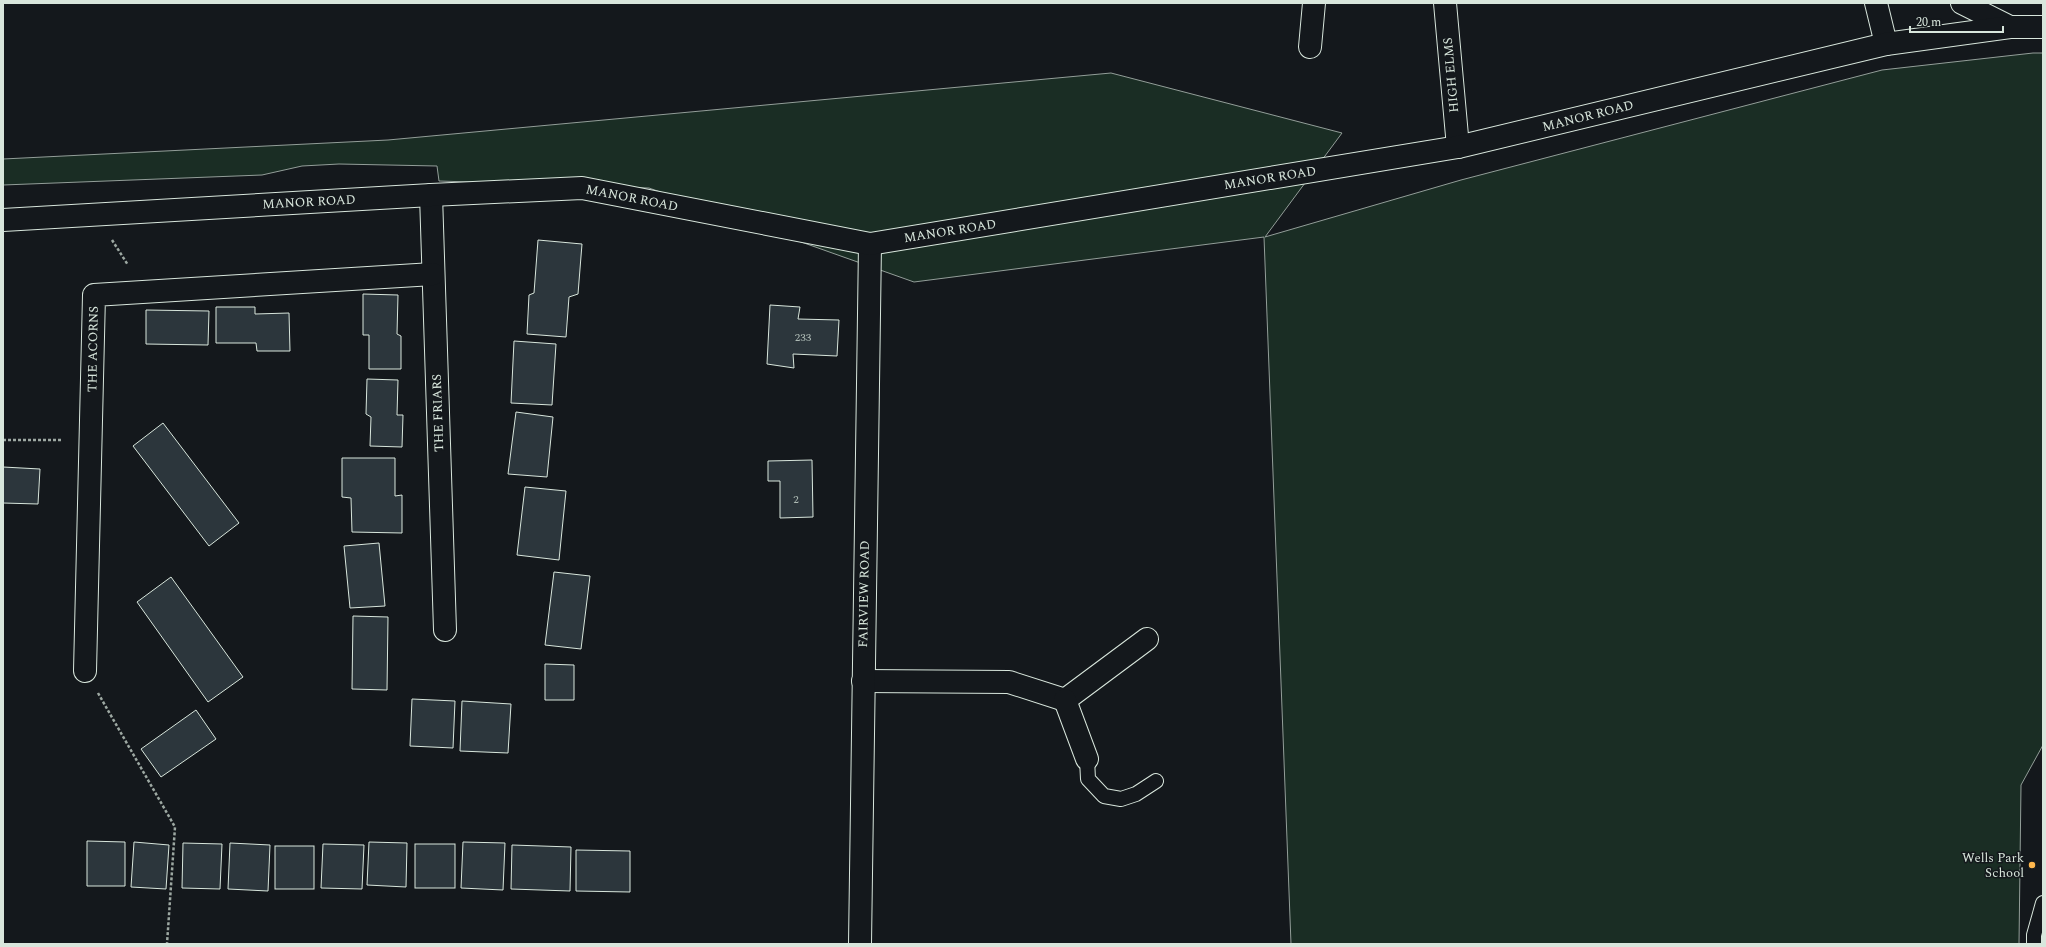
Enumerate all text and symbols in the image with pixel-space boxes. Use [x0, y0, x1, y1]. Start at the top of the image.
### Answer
scale bar [1910, 8, 2003, 34]
text: 20 m [1916, 13, 1941, 32]
street label: HIGH ELMS [1438, 36, 1464, 113]
street label: MANOR ROAD [1540, 95, 1636, 137]
street label: MANOR ROAD [1222, 161, 1318, 195]
street label: MANOR ROAD [584, 179, 680, 217]
street label: MANOR ROAD [262, 190, 356, 214]
street label: MANOR ROAD [902, 214, 998, 248]
street label: THE ACORNS [82, 306, 104, 392]
house number: 233 [795, 329, 812, 346]
street label: THE FRIARS [427, 374, 449, 452]
house number: 2 [793, 491, 799, 508]
street label: FAIRVIEW ROAD [853, 540, 875, 648]
place label: Wells Park School [1962, 848, 2024, 883]
marker: Wells Park School [2027, 860, 2037, 870]

